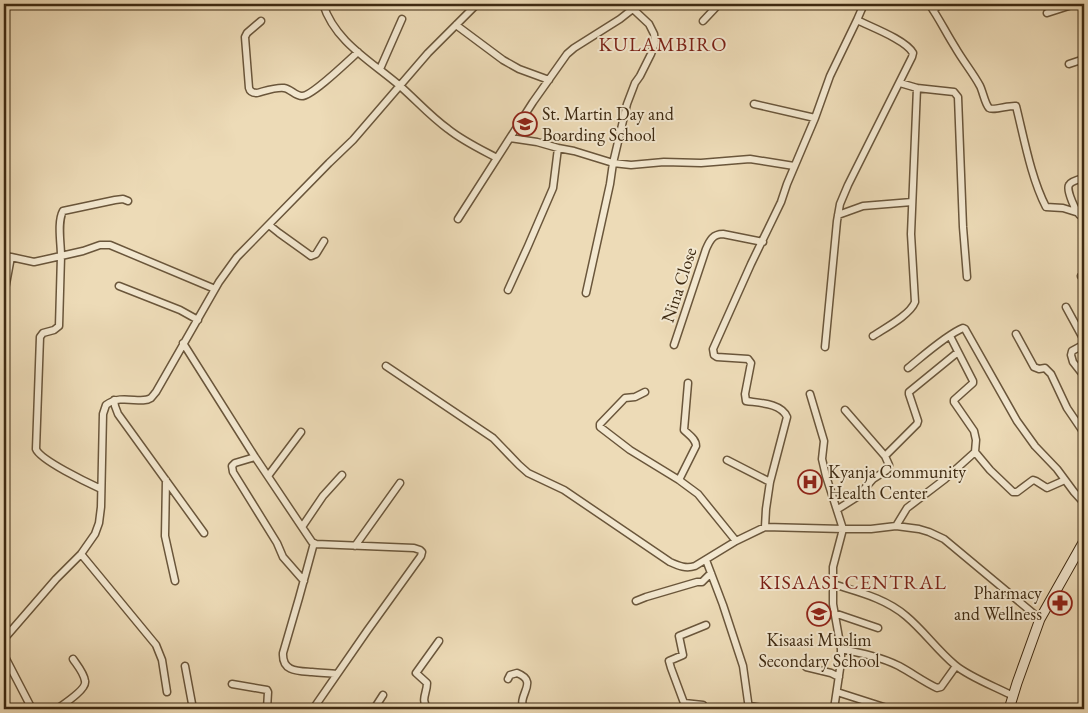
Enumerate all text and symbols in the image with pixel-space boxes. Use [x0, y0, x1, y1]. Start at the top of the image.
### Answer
district label: KULAMBIRO [599, 31, 727, 57]
place label: St. Martin Day and Boarding School [542, 102, 675, 146]
school or university icon: St. Martin Day and Boarding School [512, 111, 538, 137]
street label: Nina Close [656, 244, 701, 325]
place label: Kyanja Community Health Center [828, 460, 966, 504]
hospital icon: Kyanja Community Health Center [797, 469, 823, 495]
district label: KISAASI CENTRAL [759, 569, 947, 595]
place label: Pharmacy and Wellness [954, 581, 1042, 625]
pharmacy icon: Pharmacy and Wellness [1047, 590, 1073, 616]
school or university icon: Kisaasi Muslim Secondary School [806, 601, 832, 627]
place label: Kisaasi Muslim Secondary School [758, 628, 880, 672]

